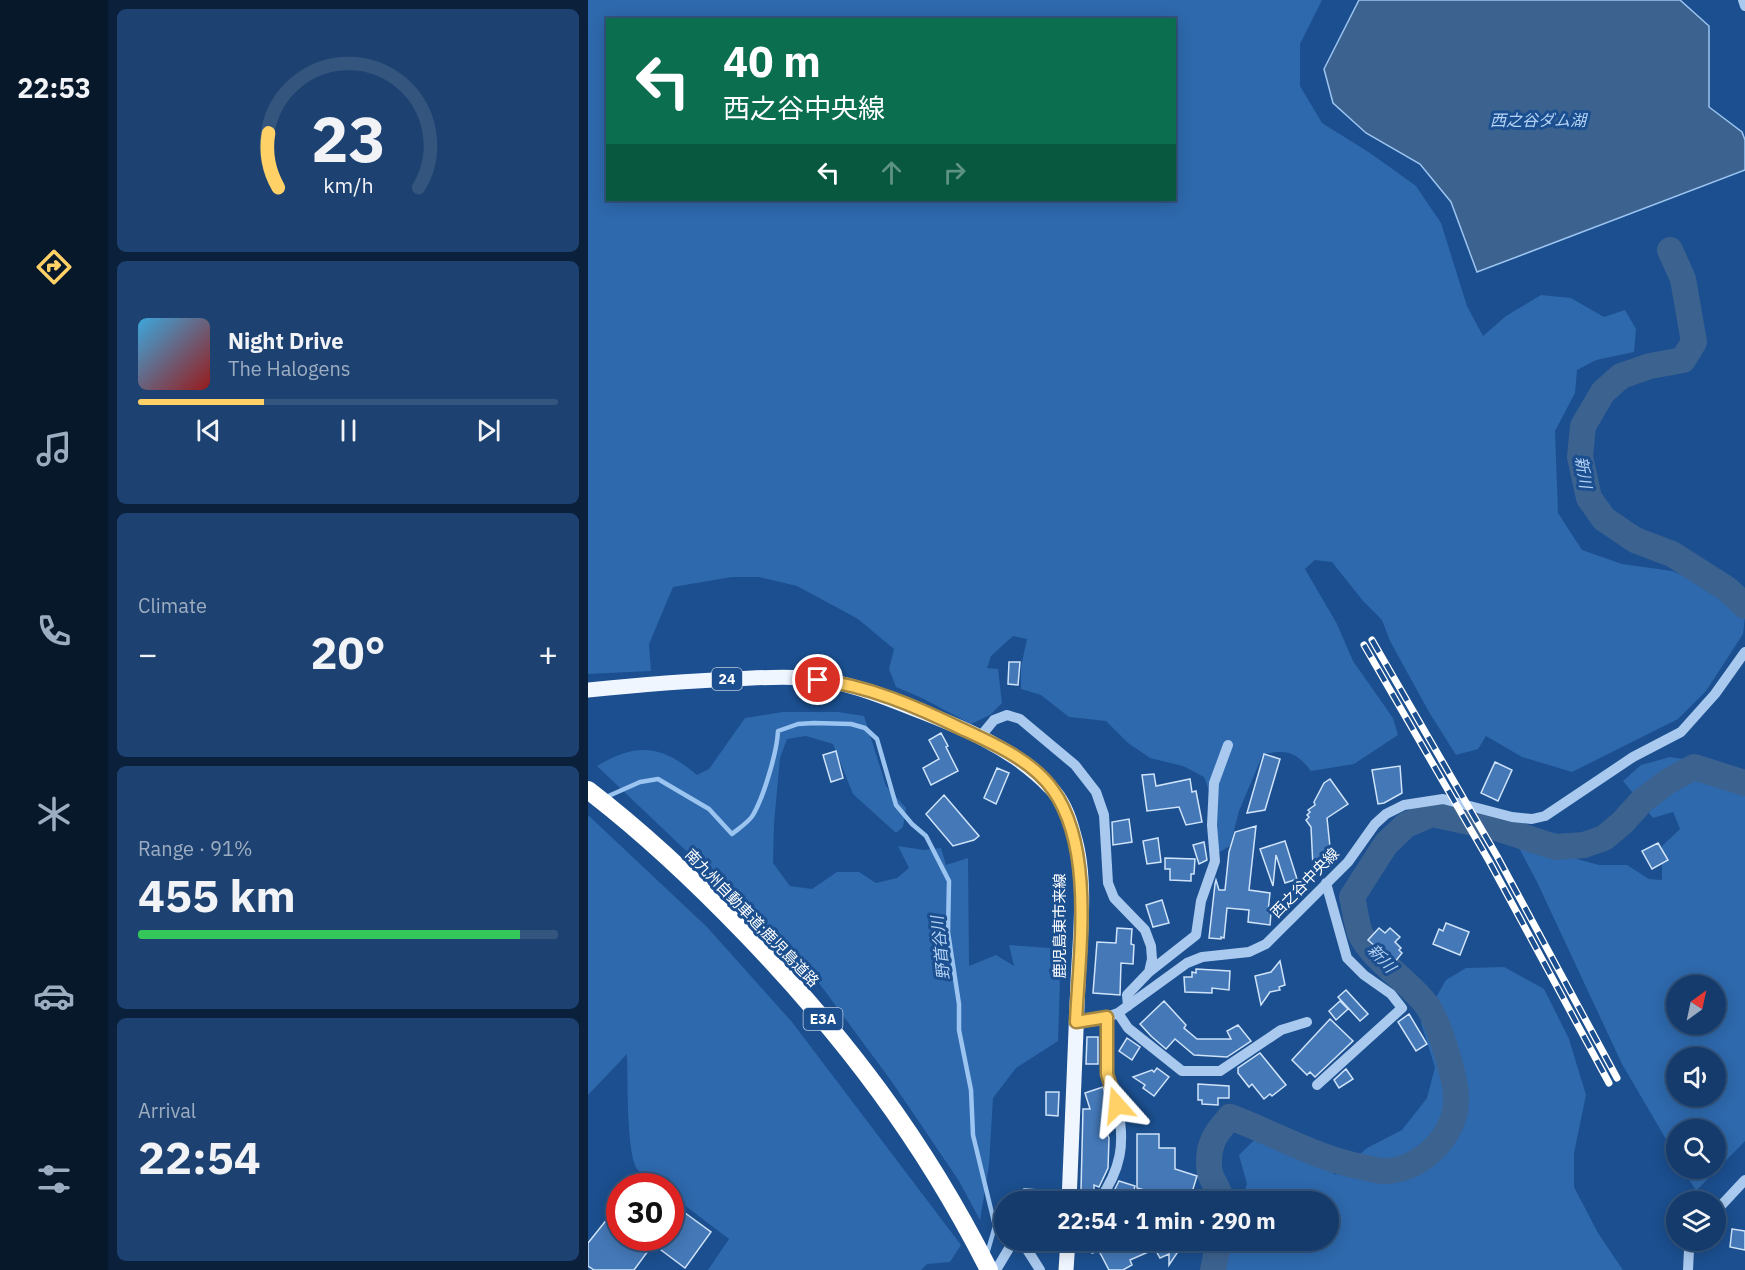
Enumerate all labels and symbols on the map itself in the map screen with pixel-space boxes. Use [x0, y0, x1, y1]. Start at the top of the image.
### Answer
water label: 西之谷ダム湖 [1490, 110, 1589, 130]
water label: 新川 [1572, 455, 1597, 491]
pin [792, 654, 843, 705]
road number: 24 [712, 668, 742, 690]
street label: 西之谷中央線 [1267, 844, 1343, 922]
street label: 南九州自動車道;鹿児島道路 [681, 845, 823, 991]
street label: 鹿児島東市来線 [1050, 873, 1069, 979]
water label: 野首谷川 [927, 913, 953, 981]
water label: 新川 [1364, 939, 1402, 978]
north arrow [1666, 975, 1726, 1035]
road number: E3A [804, 1008, 842, 1030]
position arrow [1085, 1073, 1149, 1137]
speed limit sign: 30 [606, 1173, 684, 1251]

